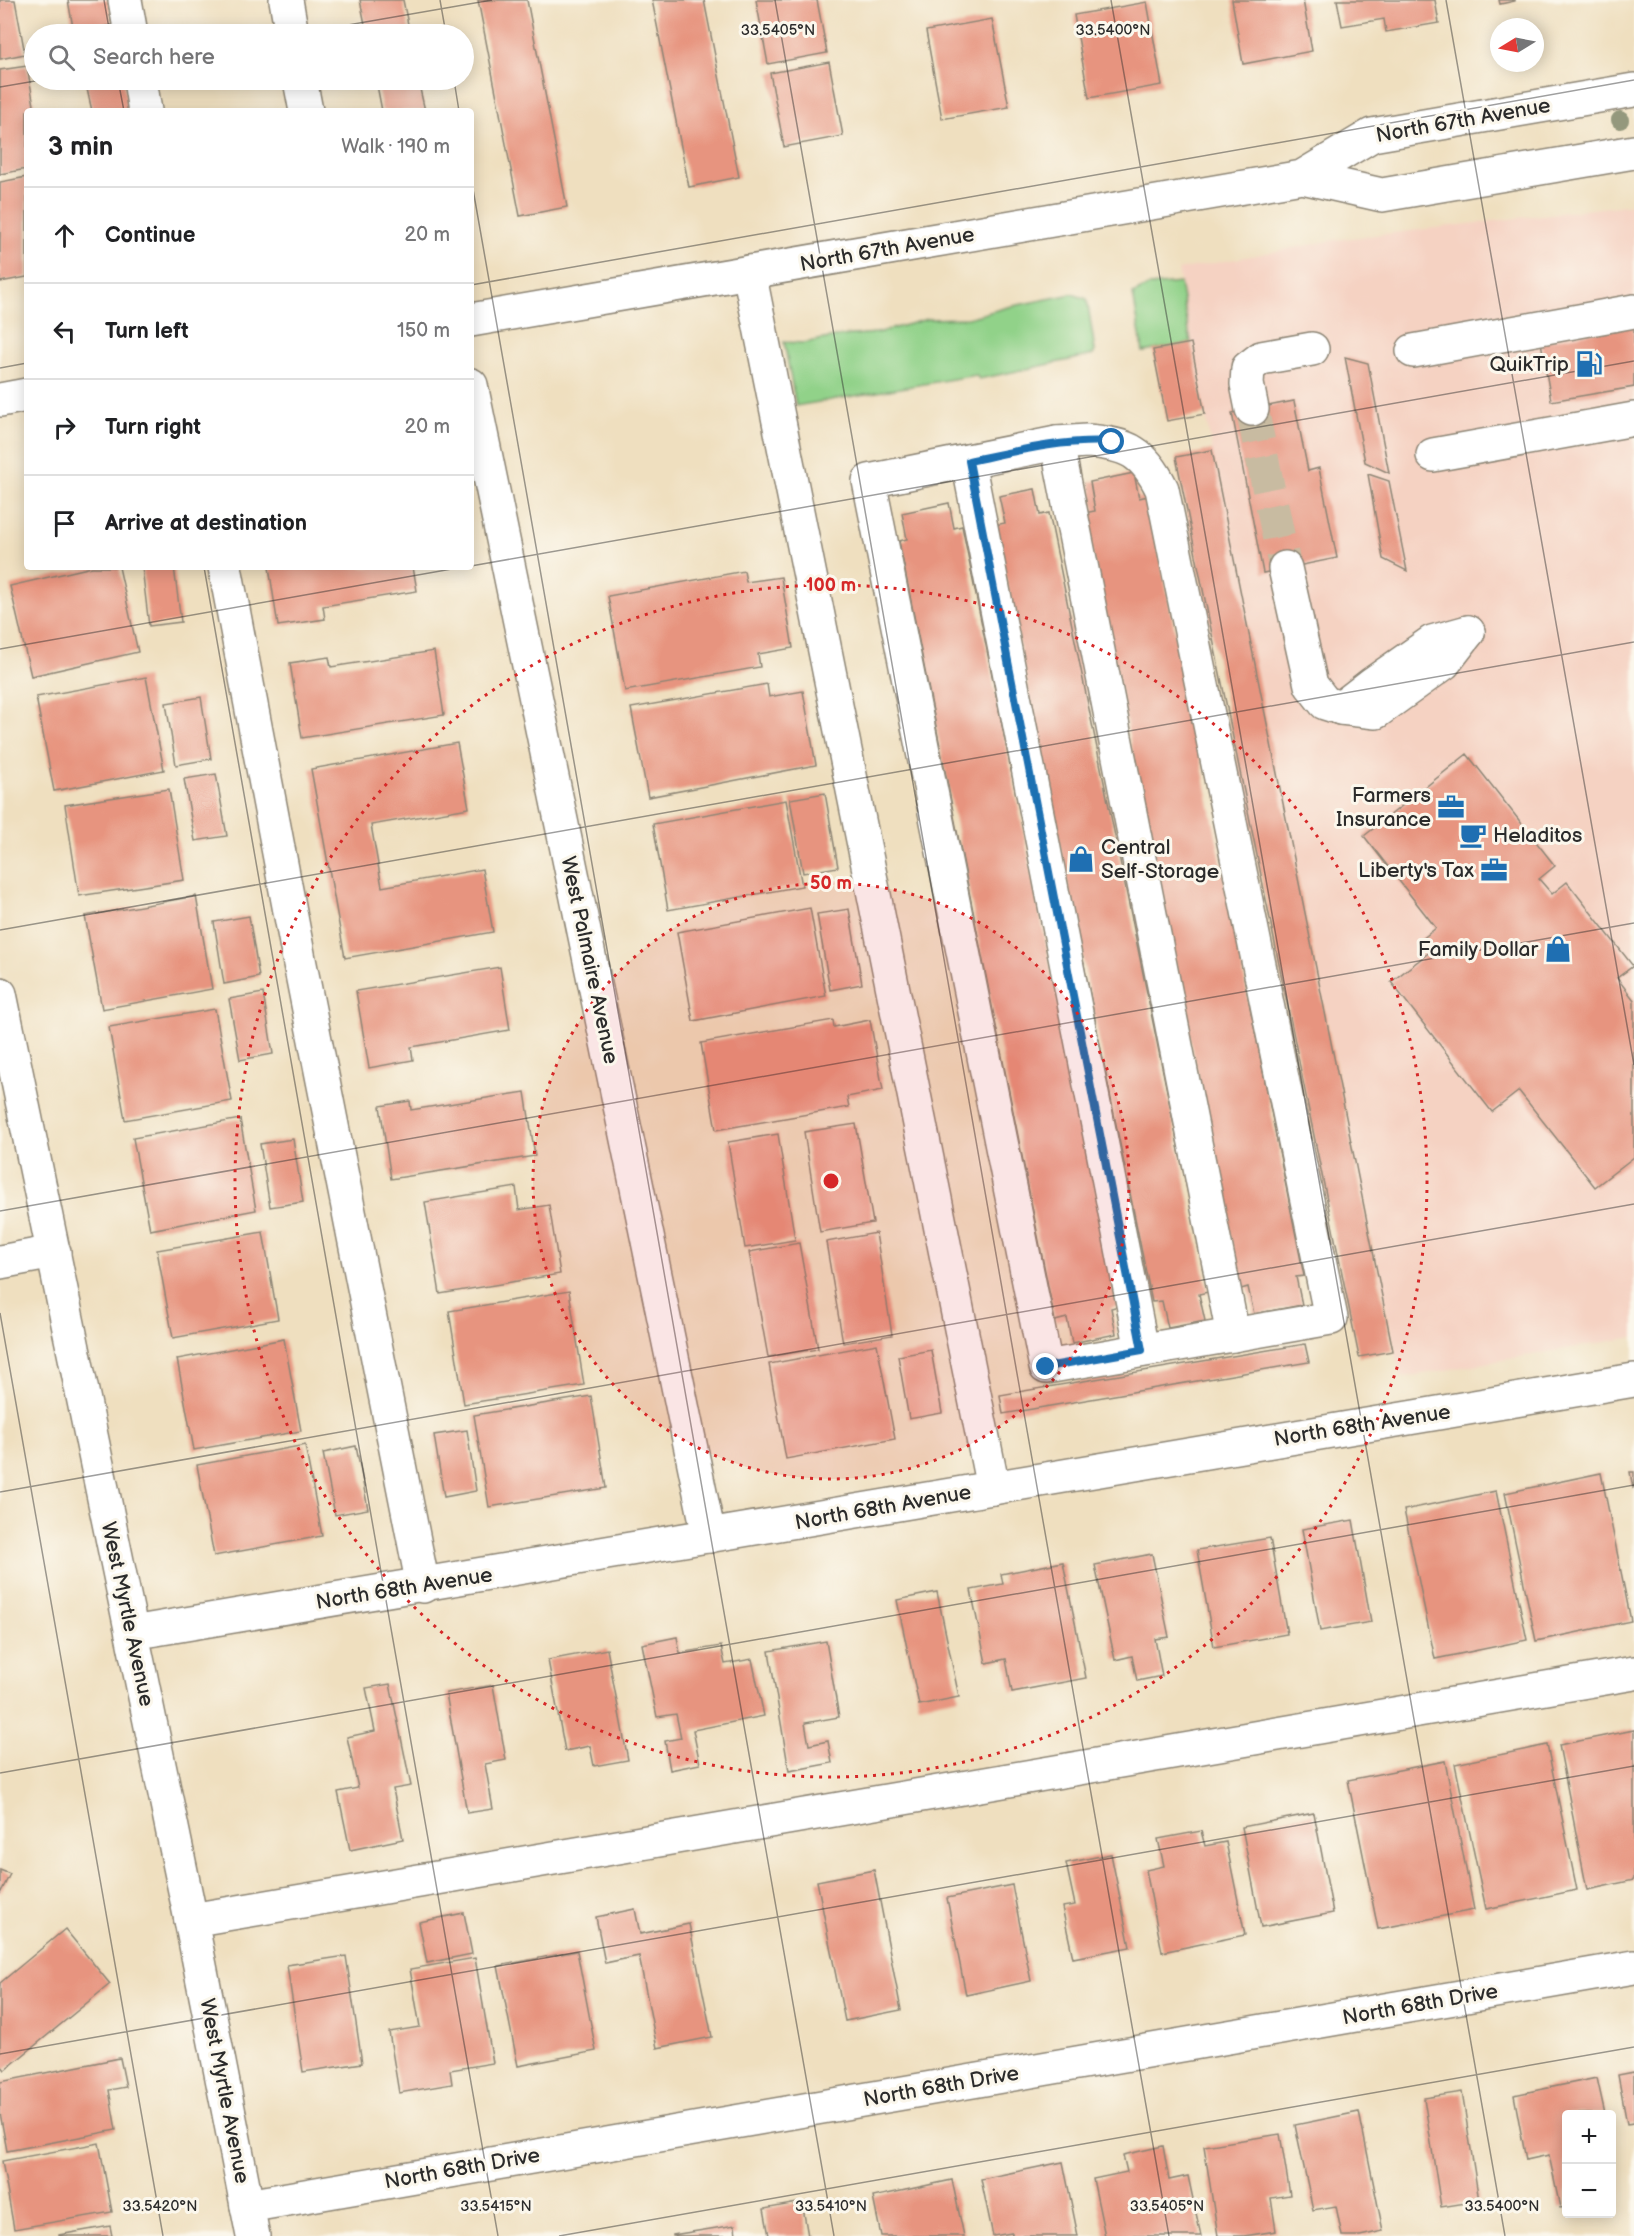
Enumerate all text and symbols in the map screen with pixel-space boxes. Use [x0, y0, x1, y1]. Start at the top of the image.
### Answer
north arrow [1490, 18, 1544, 72]
text: 33.5405°N [741, 21, 815, 40]
text: 33.5400°N [1076, 21, 1150, 40]
search box [24, 24, 474, 90]
icon: search [45, 41, 78, 74]
text: Search here [93, 44, 215, 71]
street label: North 67th Avenue [1374, 93, 1552, 148]
text: 3 min [48, 132, 113, 163]
text: Walk · 190 m [341, 135, 450, 159]
icon: ahead [48, 219, 81, 252]
text: Continue [105, 222, 195, 249]
street label: North 67th Avenue [798, 222, 976, 277]
text: 20 m [405, 223, 450, 247]
icon: left [48, 315, 81, 348]
text: Turn left [105, 318, 189, 345]
text: 150 m [397, 319, 450, 343]
fuel station icon: QuikTrip [1574, 349, 1604, 379]
place label: QuikTrip [1490, 352, 1569, 377]
icon: right [48, 411, 81, 444]
text: Turn right [105, 414, 201, 441]
text: 20 m [405, 415, 450, 439]
route start [1098, 428, 1124, 454]
icon: arrive [48, 507, 81, 540]
text: Arrive at destination [105, 510, 307, 537]
text: 100 m [806, 575, 856, 596]
place label: Farmers Insurance [1336, 783, 1431, 832]
office icon: Farmers Insurance [1436, 792, 1466, 822]
cafe icon: Heladitos [1458, 820, 1488, 850]
place label: Heladitos [1493, 823, 1582, 848]
place label: Central Self-Storage [1101, 835, 1219, 884]
shop icon: Central Self-Storage [1066, 844, 1096, 874]
street label: West Palmaire Avenue [555, 854, 624, 1066]
office icon: Liberty's Tax [1479, 855, 1509, 885]
place label: Liberty's Tax [1358, 858, 1474, 883]
text: 50 m [810, 873, 852, 894]
shop icon: Family Dollar [1543, 934, 1573, 964]
place label: Family Dollar [1418, 937, 1538, 962]
centre of rings [821, 1171, 841, 1191]
route end [1032, 1353, 1058, 1379]
street label: North 68th Avenue [1272, 1399, 1452, 1452]
street label: North 68th Avenue [793, 1480, 973, 1535]
street label: West Myrtle Avenue [96, 1520, 159, 1709]
street label: North 68th Avenue [314, 1562, 494, 1615]
street label: North 68th Drive [1340, 1979, 1500, 2030]
street label: West Myrtle Avenue [194, 1996, 255, 2186]
street label: North 68th Drive [861, 2061, 1021, 2112]
map controls [1562, 2110, 1616, 2218]
button: + [1562, 2110, 1616, 2164]
street label: North 68th Drive [382, 2143, 542, 2194]
button: − [1562, 2164, 1616, 2218]
text: 33.5420°N [123, 2197, 198, 2216]
text: 33.5415°N [460, 2197, 532, 2216]
text: 33.5410°N [795, 2197, 867, 2216]
text: 33.5405°N [1130, 2197, 1204, 2216]
text: 33.5400°N [1465, 2197, 1539, 2216]

